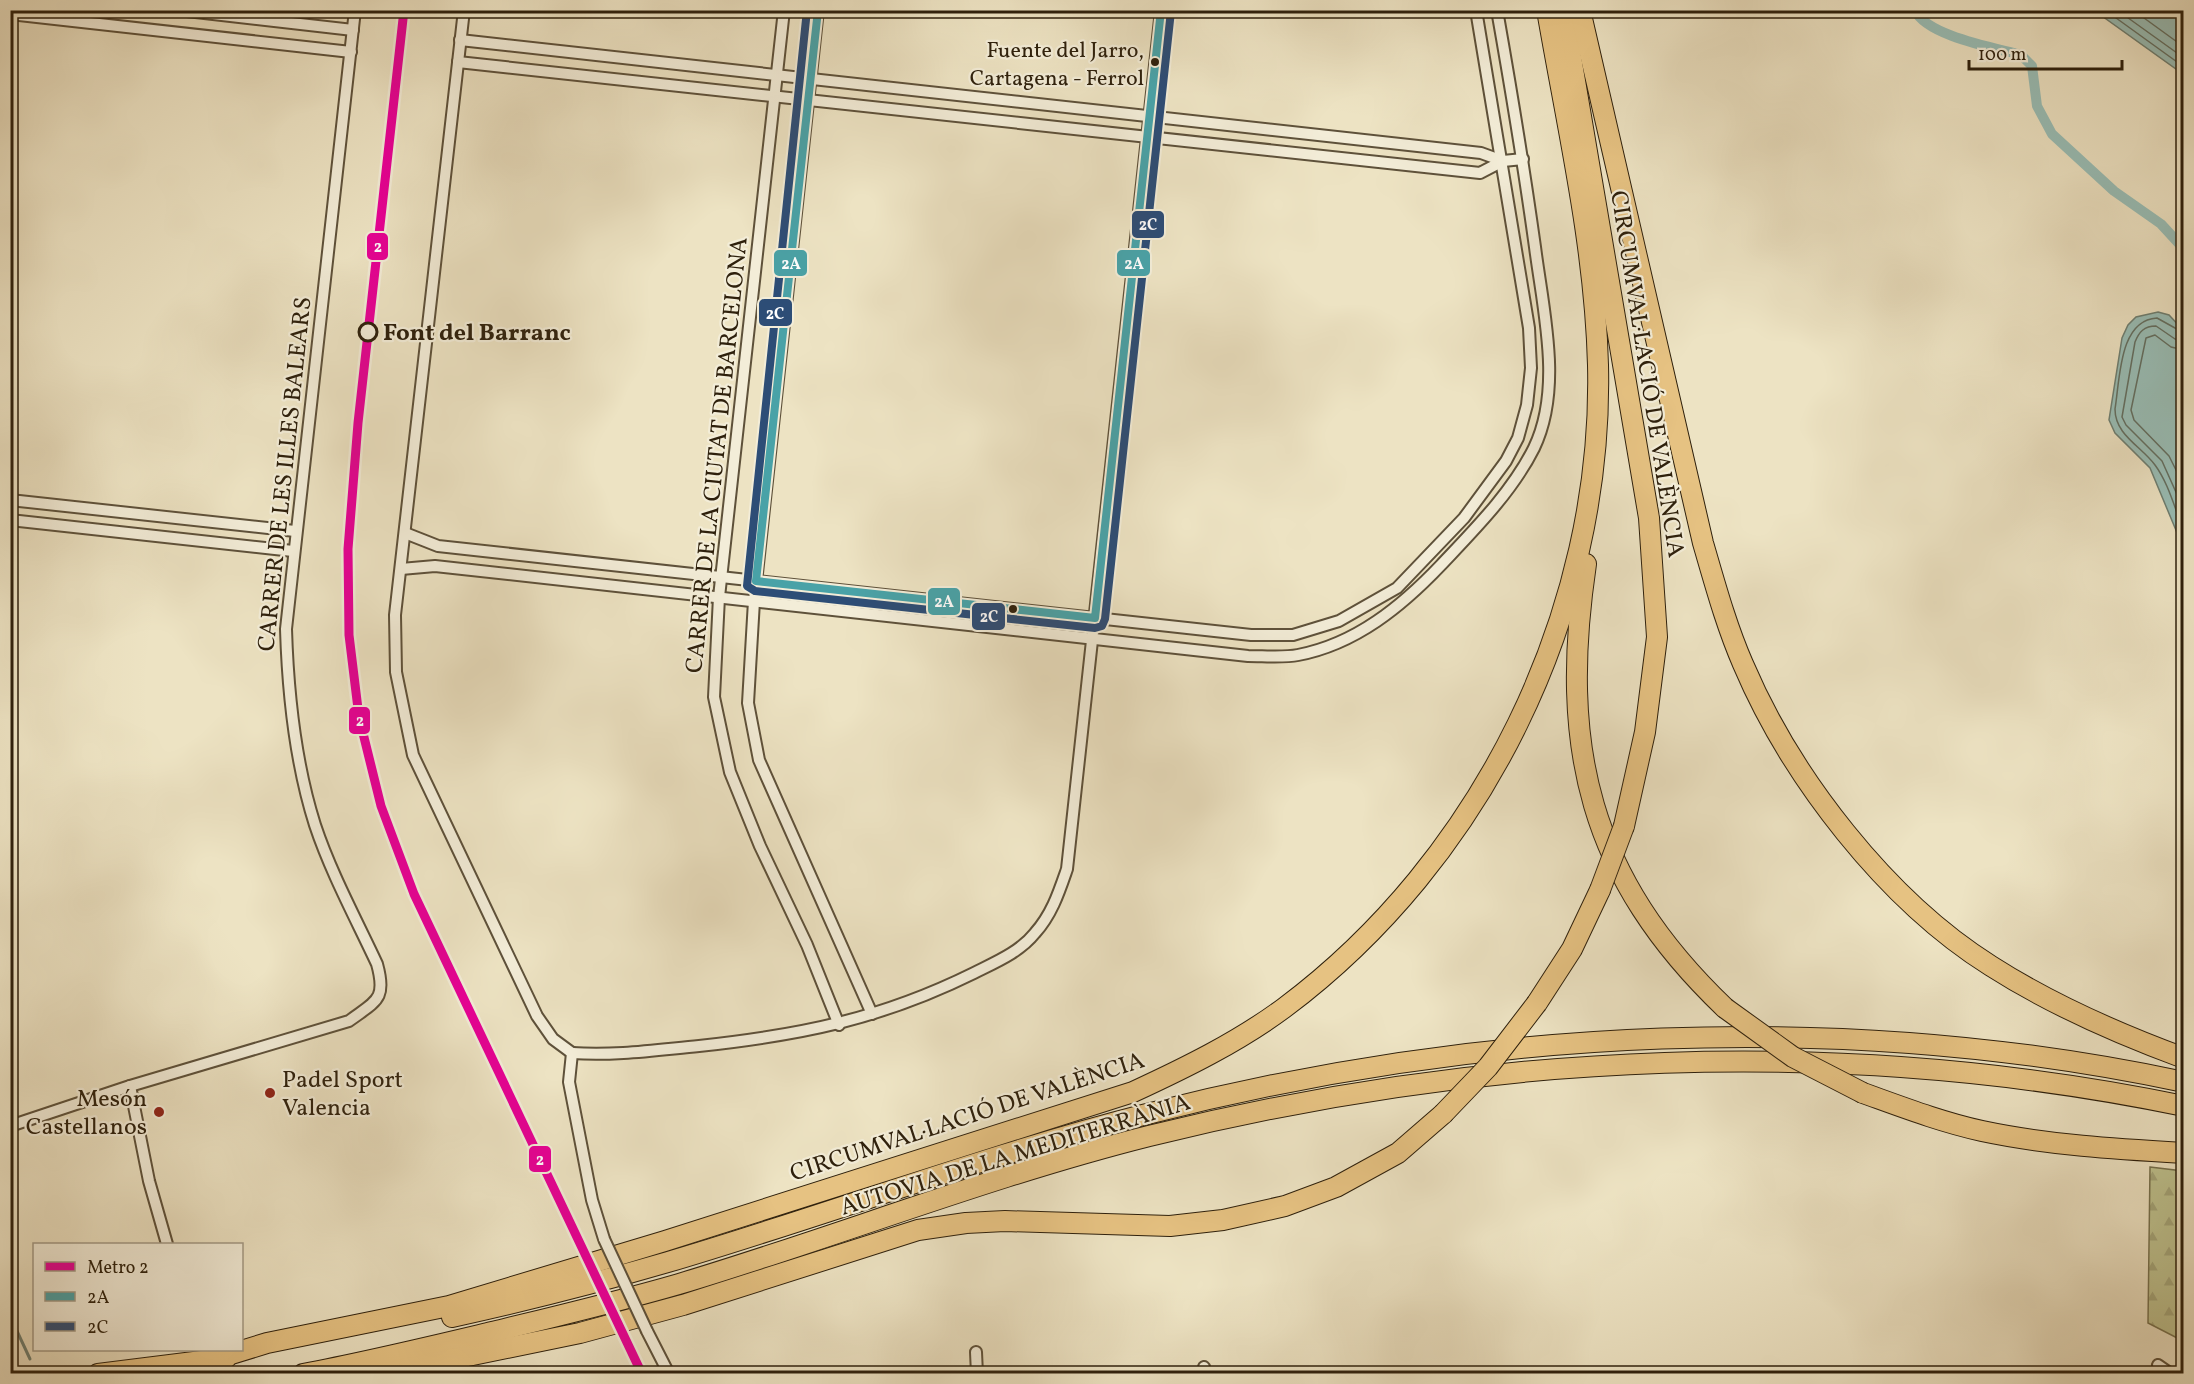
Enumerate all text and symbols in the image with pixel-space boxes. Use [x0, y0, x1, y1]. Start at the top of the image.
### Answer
scale bar [1969, 33, 2122, 71]
place label: Fuente del Jarro, Cartagena - Ferrol [970, 36, 1144, 95]
text: 100 m [1978, 43, 2027, 68]
marker: Fuente del Jarro, Cartagena - Ferrol [1149, 56, 1161, 68]
street label: CIRCUMVAL·LACIÓ DE VALÈNCIA [1600, 188, 1692, 560]
line badge: 2C [1131, 210, 1165, 239]
text: 2C [1139, 215, 1157, 237]
line badge: 2 [366, 232, 389, 261]
street label: CARRER DE LA CIUTAT DE BARCELONA [678, 235, 758, 675]
text: 2 [374, 237, 382, 259]
line badge: 2A [773, 249, 808, 277]
line badge: 2A [1116, 249, 1151, 277]
text: 2A [781, 254, 801, 276]
text: 2A [1124, 254, 1144, 276]
street label: CARRER DE LES ILLES BALEARS [250, 295, 322, 653]
line badge: 2C [758, 298, 793, 327]
text: 2C [766, 304, 784, 326]
place label: Font del Barranc [383, 317, 571, 351]
marker: Font del Barranc [358, 322, 378, 342]
line badge: 2A [927, 587, 961, 616]
text: 2A [934, 592, 954, 614]
line badge: 2C [971, 602, 1006, 631]
unlabelled marker [1007, 603, 1019, 615]
text: 2C [980, 607, 998, 629]
line badge: 2 [348, 706, 371, 735]
text: 2 [356, 711, 364, 733]
street label: CIRCUMVAL·LACIÓ DE VALÈNCIA [786, 1044, 1149, 1191]
place label: Padel Sport Valencia [282, 1064, 403, 1126]
place label: Mesón Castellanos [26, 1083, 147, 1145]
marker: Padel Sport Valencia [263, 1086, 277, 1100]
street label: AUTOVIA DE LA MEDITERRÀNIA [836, 1086, 1195, 1225]
marker: Mesón Castellanos [152, 1105, 166, 1119]
line badge: 2 [528, 1145, 552, 1173]
text: 2 [536, 1150, 544, 1172]
legend [33, 1243, 243, 1351]
text: Metro 2 [87, 1256, 149, 1281]
text: 2A [87, 1286, 110, 1311]
text: 2C [87, 1316, 108, 1341]

